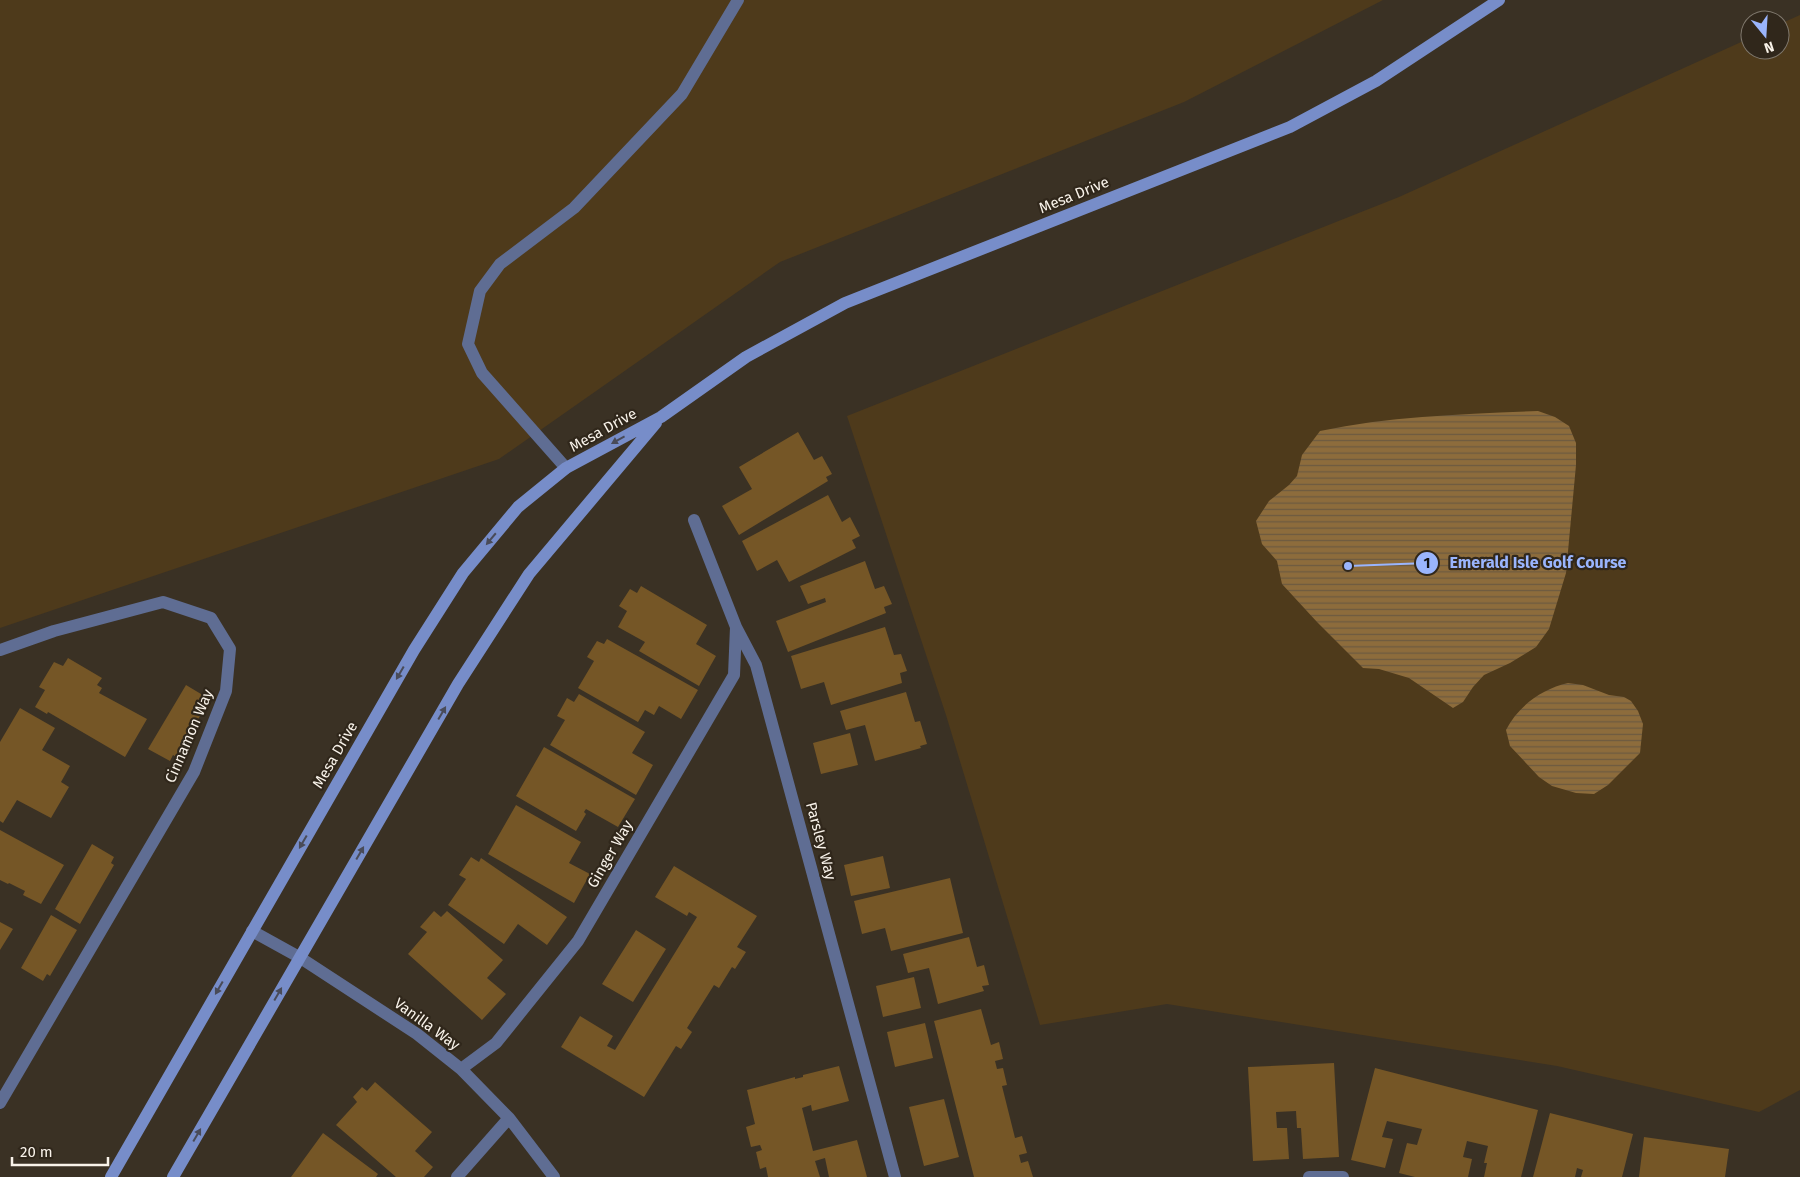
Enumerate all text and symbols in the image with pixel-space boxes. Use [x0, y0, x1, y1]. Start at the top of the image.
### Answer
north arrow [1740, 10, 1790, 60]
text: N [1762, 37, 1776, 56]
street label: Mesa Drive [1036, 173, 1112, 217]
street label: Mesa Drive [566, 404, 640, 456]
one-way arrow [611, 436, 625, 444]
one-way arrow [486, 532, 497, 545]
callout: Emerald Isle Golf Course [1415, 547, 1636, 578]
text: Emerald Isle Golf Course [1450, 553, 1627, 572]
text: 1 [1424, 554, 1430, 572]
one-way arrow [396, 667, 405, 680]
street label: Cinnamon Way [161, 686, 217, 786]
one-way arrow [437, 706, 446, 719]
street label: Mesa Drive [309, 718, 361, 792]
street label: Parsley Way [802, 800, 840, 882]
street label: Ginger Way [583, 816, 637, 891]
one-way arrow [299, 836, 308, 849]
one-way arrow [355, 847, 364, 860]
one-way arrow [215, 982, 224, 995]
one-way arrow [274, 987, 283, 1000]
street label: Vanilla Way [391, 994, 464, 1054]
one-way arrow [193, 1128, 202, 1141]
scale bar [12, 1134, 109, 1166]
text: 20 m [20, 1143, 53, 1161]

